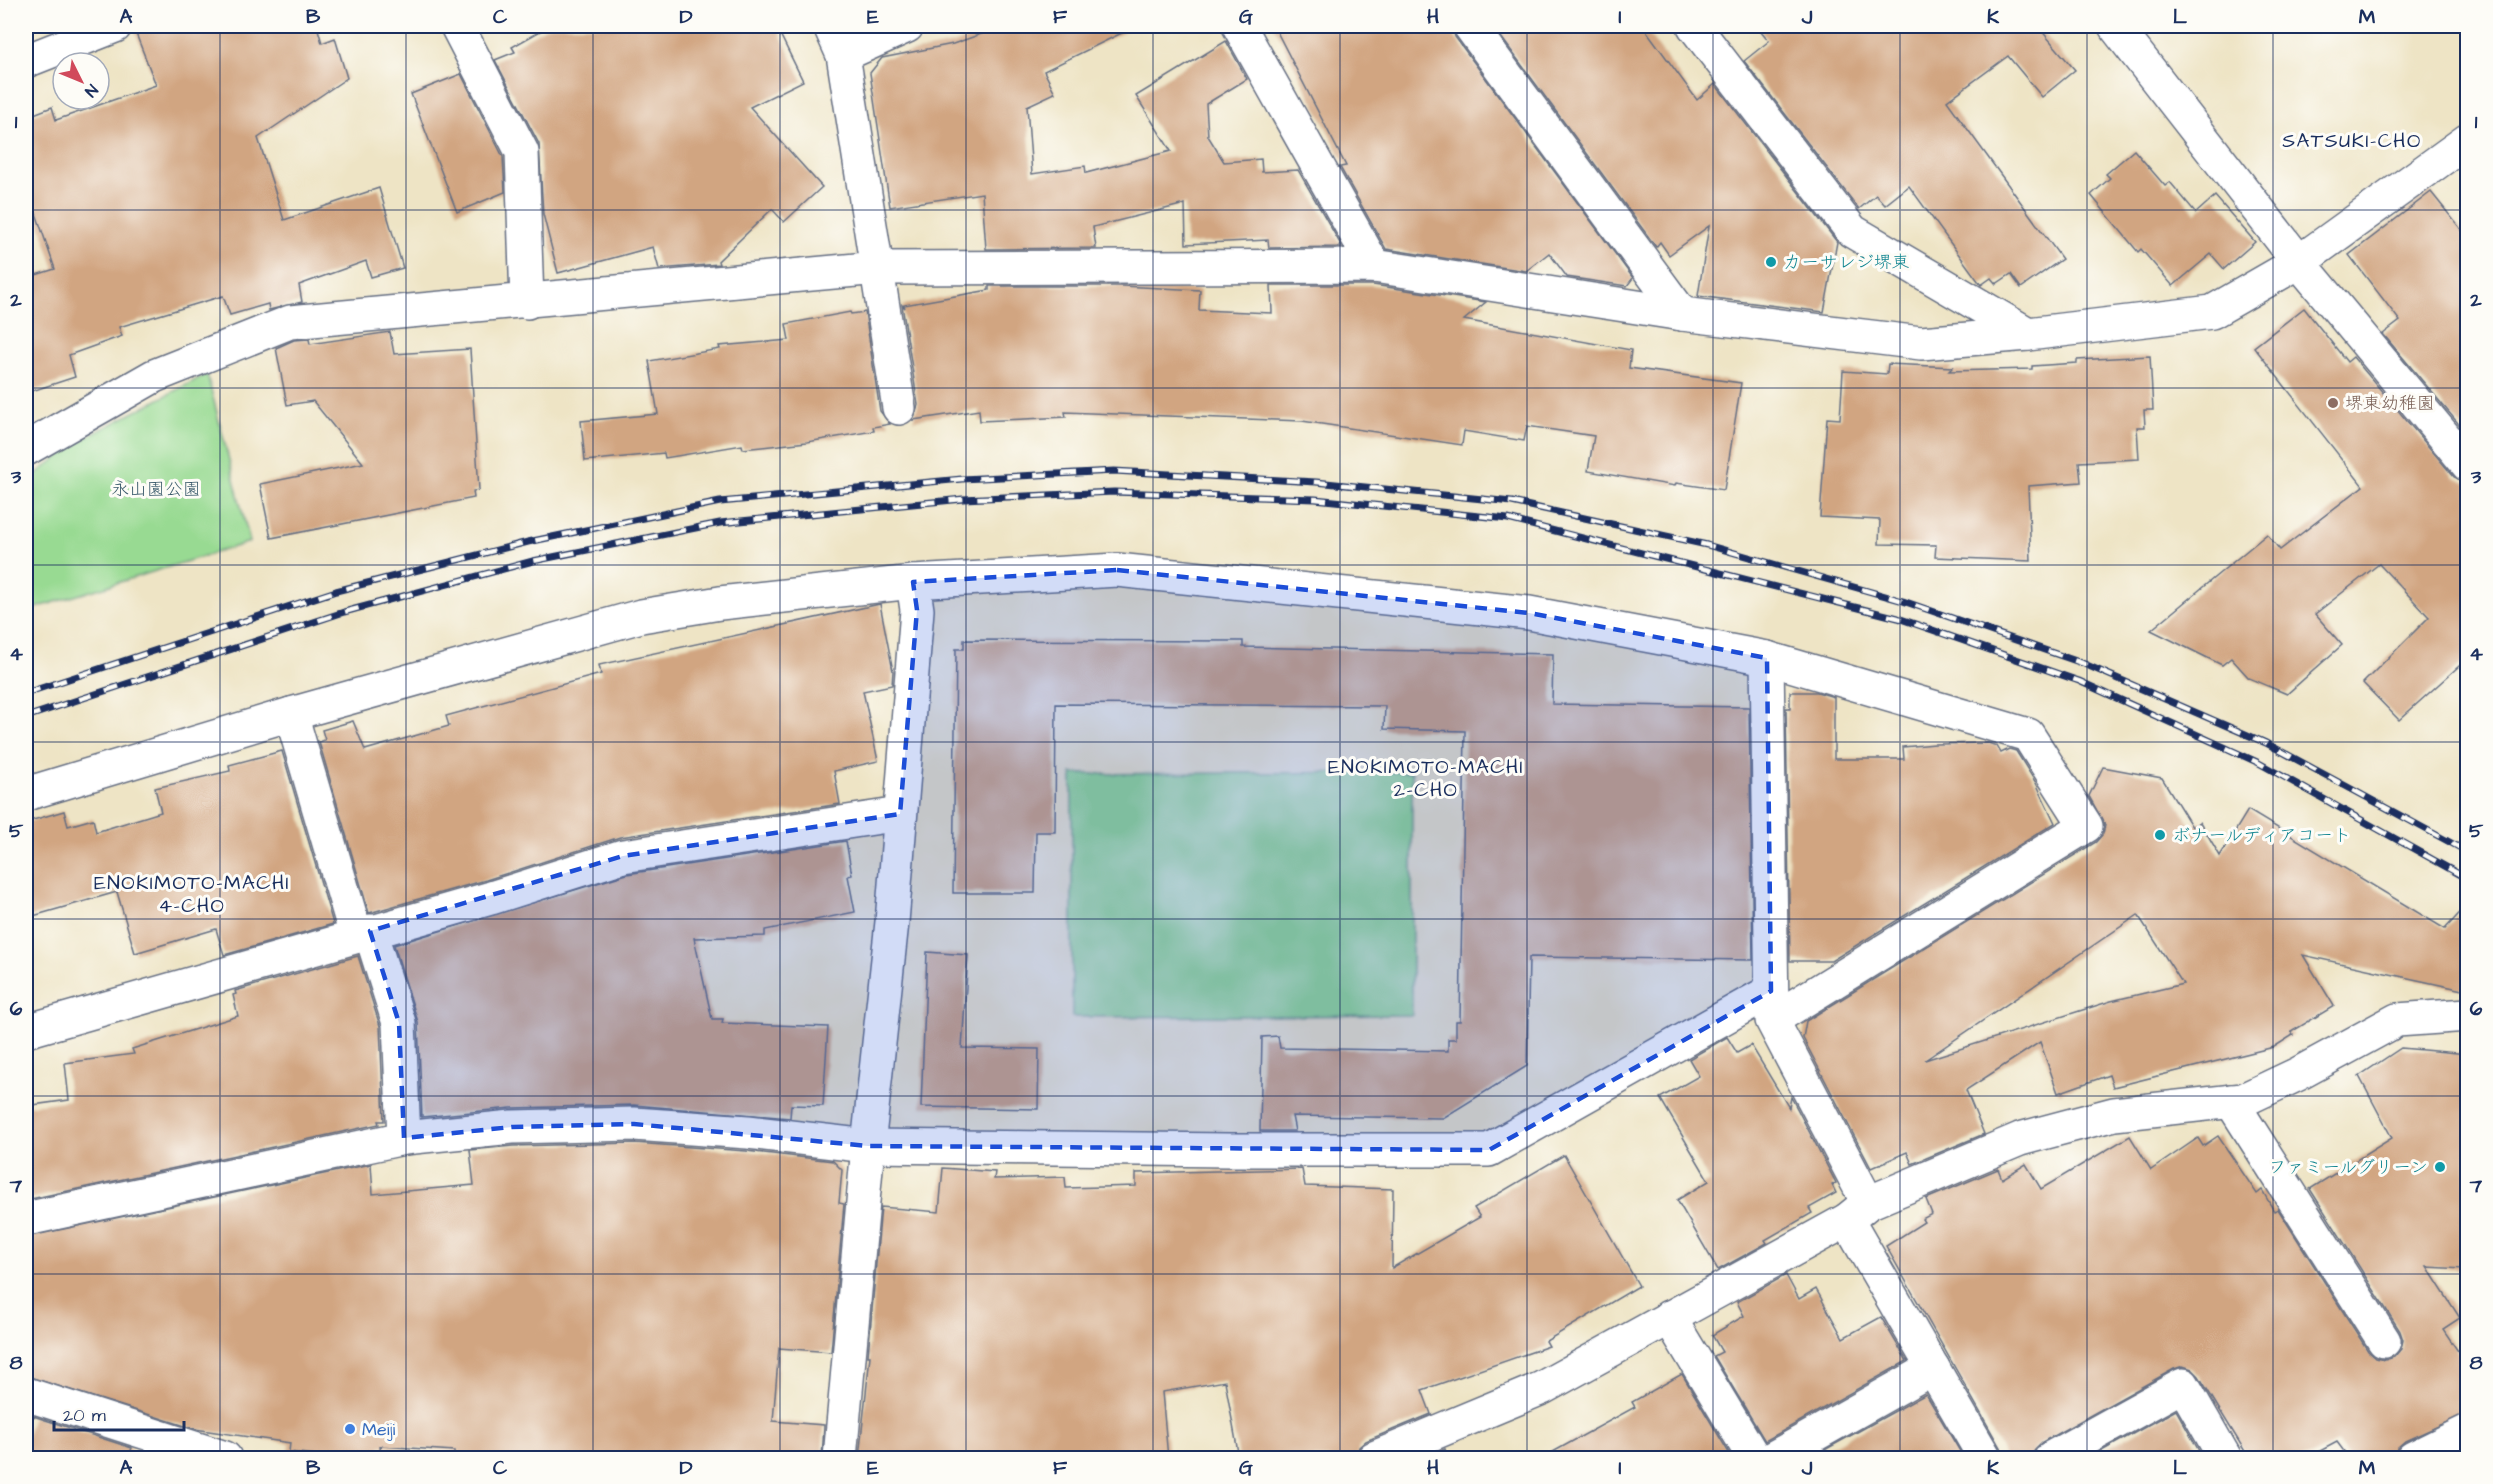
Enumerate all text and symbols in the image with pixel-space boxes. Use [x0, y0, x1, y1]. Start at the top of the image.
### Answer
text: A [120, 3, 133, 31]
text: B [306, 3, 321, 31]
text: C [493, 3, 508, 31]
text: D [680, 3, 693, 31]
text: E [867, 3, 879, 31]
text: F [1053, 3, 1068, 31]
text: G [1239, 3, 1253, 31]
text: H [1427, 3, 1439, 31]
text: I [1618, 3, 1622, 31]
text: J [1801, 3, 1813, 31]
text: K [1987, 3, 2000, 31]
text: L [2173, 3, 2187, 31]
text: M [2359, 3, 2376, 31]
north arrow [51, 51, 111, 111]
text: N [80, 79, 103, 102]
text: 1 [15, 108, 18, 136]
text: 1 [2475, 108, 2478, 136]
district label: SATSUKI-CHO [2282, 127, 2422, 155]
place label: カーサレジ堺東 [1783, 250, 1910, 275]
marker: カーサレジ堺東 [1764, 255, 1778, 269]
text: 2 [9, 286, 22, 314]
text: 2 [2469, 286, 2482, 314]
place label: 堺東幼稚園 [2345, 391, 2435, 416]
marker: 堺東幼稚園 [2326, 396, 2340, 410]
text: 3 [10, 463, 22, 491]
text: 3 [2470, 463, 2482, 491]
park label: 永山園公園 [111, 477, 201, 502]
text: 4 [9, 640, 23, 668]
text: 4 [2469, 640, 2483, 668]
district label: ENOKIMOTO-MACHI 2-CHO [1328, 753, 1524, 804]
text: 5 [9, 817, 24, 845]
text: 5 [2469, 817, 2484, 845]
place label: ボナールディアコート [2172, 823, 2351, 848]
marker: ボナールディアコート [2153, 828, 2167, 842]
district label: ENOKIMOTO-MACHI 4-CHO [94, 869, 290, 920]
text: 6 [10, 995, 23, 1023]
text: 6 [2470, 995, 2483, 1023]
place label: ファミールグリーン [2269, 1155, 2428, 1180]
marker: ファミールグリーン [2433, 1160, 2447, 1174]
text: 7 [9, 1172, 23, 1200]
text: 7 [2469, 1172, 2483, 1200]
text: 8 [10, 1349, 23, 1377]
text: 8 [2470, 1349, 2483, 1377]
scale bar [54, 1394, 184, 1432]
text: 20 m [63, 1403, 106, 1428]
place label: Meiji [362, 1417, 396, 1442]
marker: Meiji [343, 1422, 357, 1436]
text: A [120, 1454, 133, 1482]
text: B [306, 1454, 321, 1482]
text: C [493, 1454, 508, 1482]
text: D [680, 1454, 693, 1482]
text: E [867, 1454, 879, 1482]
text: F [1053, 1454, 1068, 1482]
text: G [1239, 1454, 1253, 1482]
text: H [1427, 1454, 1439, 1482]
text: I [1618, 1454, 1622, 1482]
text: J [1801, 1454, 1813, 1482]
text: K [1987, 1454, 2000, 1482]
text: L [2173, 1454, 2187, 1482]
text: M [2359, 1454, 2376, 1482]

